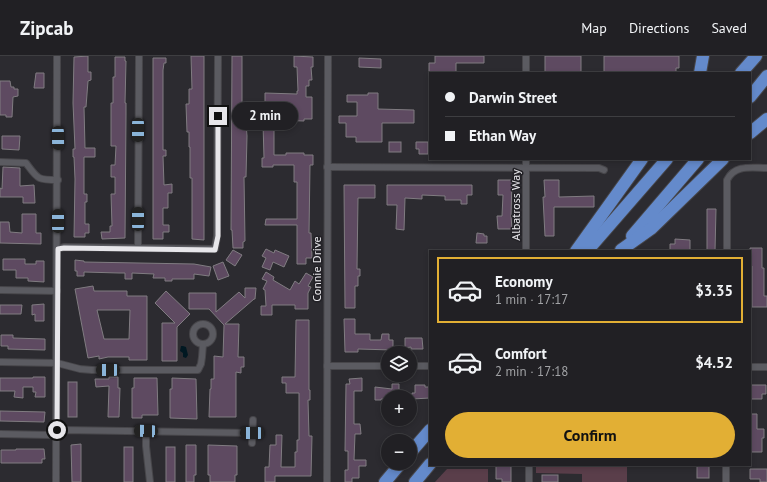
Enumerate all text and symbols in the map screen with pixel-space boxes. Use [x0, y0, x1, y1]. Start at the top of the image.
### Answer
text: Zipcab [20, 16, 73, 40]
text: Map [581, 19, 607, 37]
text: Directions [629, 19, 689, 37]
text: Saved [711, 19, 747, 37]
text: Darwin Street [469, 88, 557, 107]
callout: 2 min [232, 102, 298, 130]
route end [209, 107, 227, 125]
text: 2 min [249, 107, 281, 124]
car [132, 118, 144, 142]
car [52, 126, 64, 150]
text: Ethan Way [469, 126, 536, 145]
street label: Albatross Way [508, 169, 523, 241]
car [132, 207, 144, 231]
car [52, 209, 64, 233]
street label: Connie Drive [309, 236, 324, 302]
icon: car [447, 272, 483, 308]
text: Economy [495, 272, 553, 291]
text: $3.35 [695, 281, 733, 300]
text: 1 min · 17:17 [495, 291, 568, 308]
icon: car [447, 344, 483, 380]
text: Comfort [495, 344, 547, 363]
map controls [381, 346, 417, 470]
button: layers [381, 346, 417, 382]
text: $4.52 [695, 353, 733, 372]
text: 2 min · 17:18 [495, 363, 568, 380]
car [96, 364, 120, 376]
button: + [381, 390, 417, 426]
button: Confirm [445, 412, 735, 458]
route start [48, 421, 66, 439]
car [134, 425, 158, 437]
car [240, 427, 264, 439]
button: − [381, 434, 417, 470]

